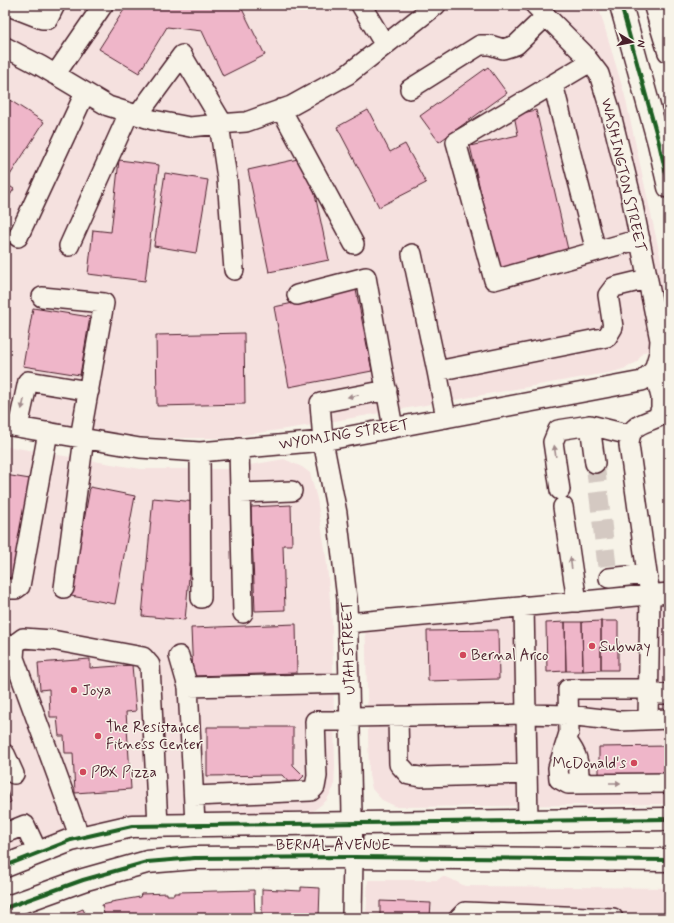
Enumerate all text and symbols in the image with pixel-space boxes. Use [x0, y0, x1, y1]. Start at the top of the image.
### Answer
north arrow [612, 22, 652, 62]
text: N [633, 39, 648, 48]
street label: WASHINGTON STREET [596, 96, 651, 255]
one-way arrow [347, 394, 359, 400]
one-way arrow [19, 397, 25, 410]
street label: WYOMING STREET [278, 415, 411, 455]
one-way arrow [552, 445, 558, 457]
one-way arrow [568, 557, 574, 569]
street label: UTAH STREET [337, 601, 361, 695]
place label: Subway [600, 637, 651, 657]
marker: Subway [587, 641, 597, 651]
place label: Bernal Arco [471, 646, 548, 666]
marker: Bernal Arco [458, 650, 468, 660]
place label: Joya [82, 681, 111, 701]
marker: Joya [69, 685, 79, 695]
place label: The Resistance Fitness Center [106, 718, 203, 755]
marker: The Resistance Fitness Center [93, 731, 103, 741]
place label: McDonald's [552, 754, 626, 774]
marker: McDonald's [629, 758, 639, 768]
place label: PBX Pizza [91, 763, 157, 783]
marker: PBX Pizza [78, 767, 88, 777]
one-way arrow [609, 780, 622, 786]
street label: BERNAL AVENUE [276, 836, 391, 856]

